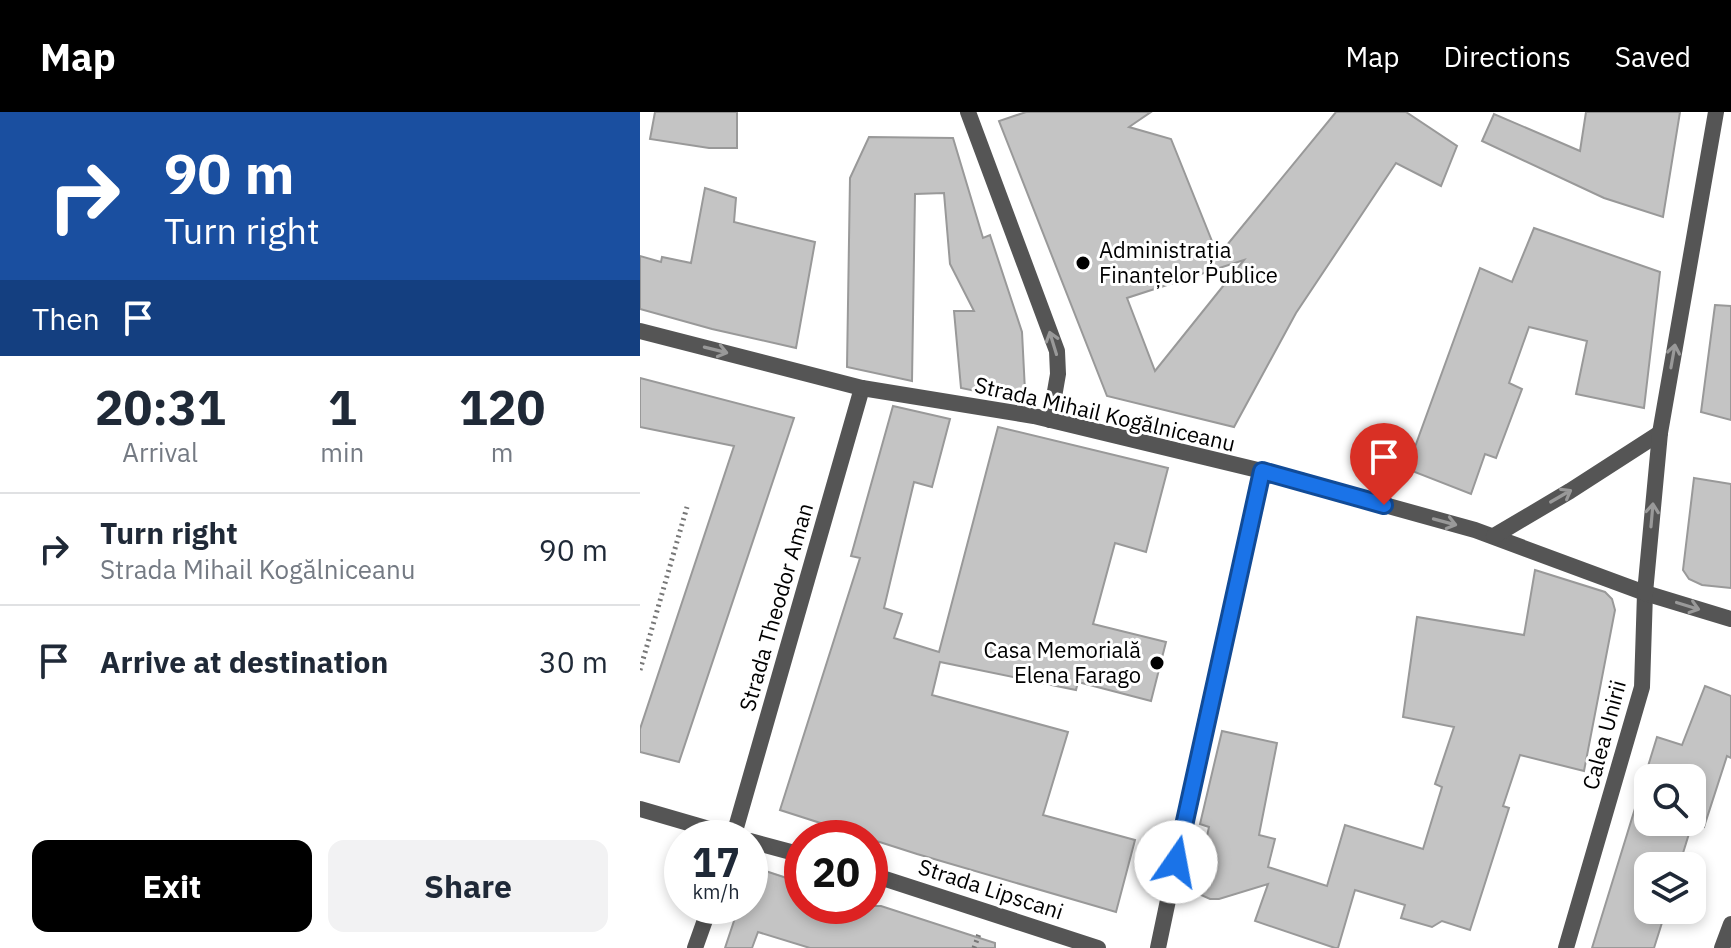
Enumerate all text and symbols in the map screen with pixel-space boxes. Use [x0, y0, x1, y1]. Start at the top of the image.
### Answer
text: Map [40, 32, 116, 81]
text: Map [1345, 38, 1399, 75]
text: Directions [1443, 38, 1571, 75]
text: Saved [1615, 38, 1691, 75]
text: 90 m [164, 137, 294, 209]
icon: right [32, 144, 136, 248]
text: Turn right [164, 207, 320, 254]
place label: Administrația Finanțelor Publice [1099, 235, 1278, 289]
marker: Administrația Finanțelor Publice [1074, 254, 1092, 272]
icon: arrive [116, 296, 160, 340]
text: Then [32, 299, 100, 338]
one-way arrow [1045, 331, 1060, 357]
one-way arrow [702, 344, 728, 359]
one-way arrow [1667, 344, 1682, 369]
street label: Strada Mihail Kogălniceanu [972, 369, 1238, 458]
text: 20:31 [95, 376, 226, 438]
text: 1 [328, 376, 357, 438]
text: 120 [459, 376, 545, 438]
pin [1350, 423, 1418, 505]
text: Arrival [122, 435, 198, 469]
text: min [320, 435, 364, 469]
text: m [491, 435, 513, 469]
icon: arrive [1362, 435, 1406, 479]
one-way arrow [1549, 488, 1572, 504]
street label: Strada Theodor Aman [732, 499, 819, 714]
one-way arrow [1645, 502, 1660, 529]
text: Turn right [100, 513, 238, 552]
one-way arrow [1431, 515, 1457, 530]
icon: right [32, 527, 76, 571]
text: 90 m [539, 530, 608, 569]
text: Strada Mihail Kogălniceanu [100, 552, 416, 586]
one-way arrow [1674, 599, 1700, 614]
place label: Casa Memorială Elena Farago [983, 635, 1141, 689]
icon: arrive [32, 639, 76, 683]
text: Arrive at destination [100, 642, 388, 681]
text: 30 m [539, 642, 608, 681]
marker: Casa Memorială Elena Farago [1148, 654, 1166, 672]
street label: Calea Unirii [1575, 677, 1632, 793]
map controls [1634, 764, 1706, 924]
button: search [1634, 764, 1706, 836]
speed limit sign: 20 [784, 820, 888, 924]
position arrow [1134, 820, 1218, 904]
text: 17 [692, 836, 740, 888]
button: Exit [32, 840, 312, 932]
button: Share [328, 840, 608, 932]
street label: Strada Lipscani [915, 851, 1067, 926]
button: layers [1634, 852, 1706, 924]
text: km/h [692, 878, 740, 905]

